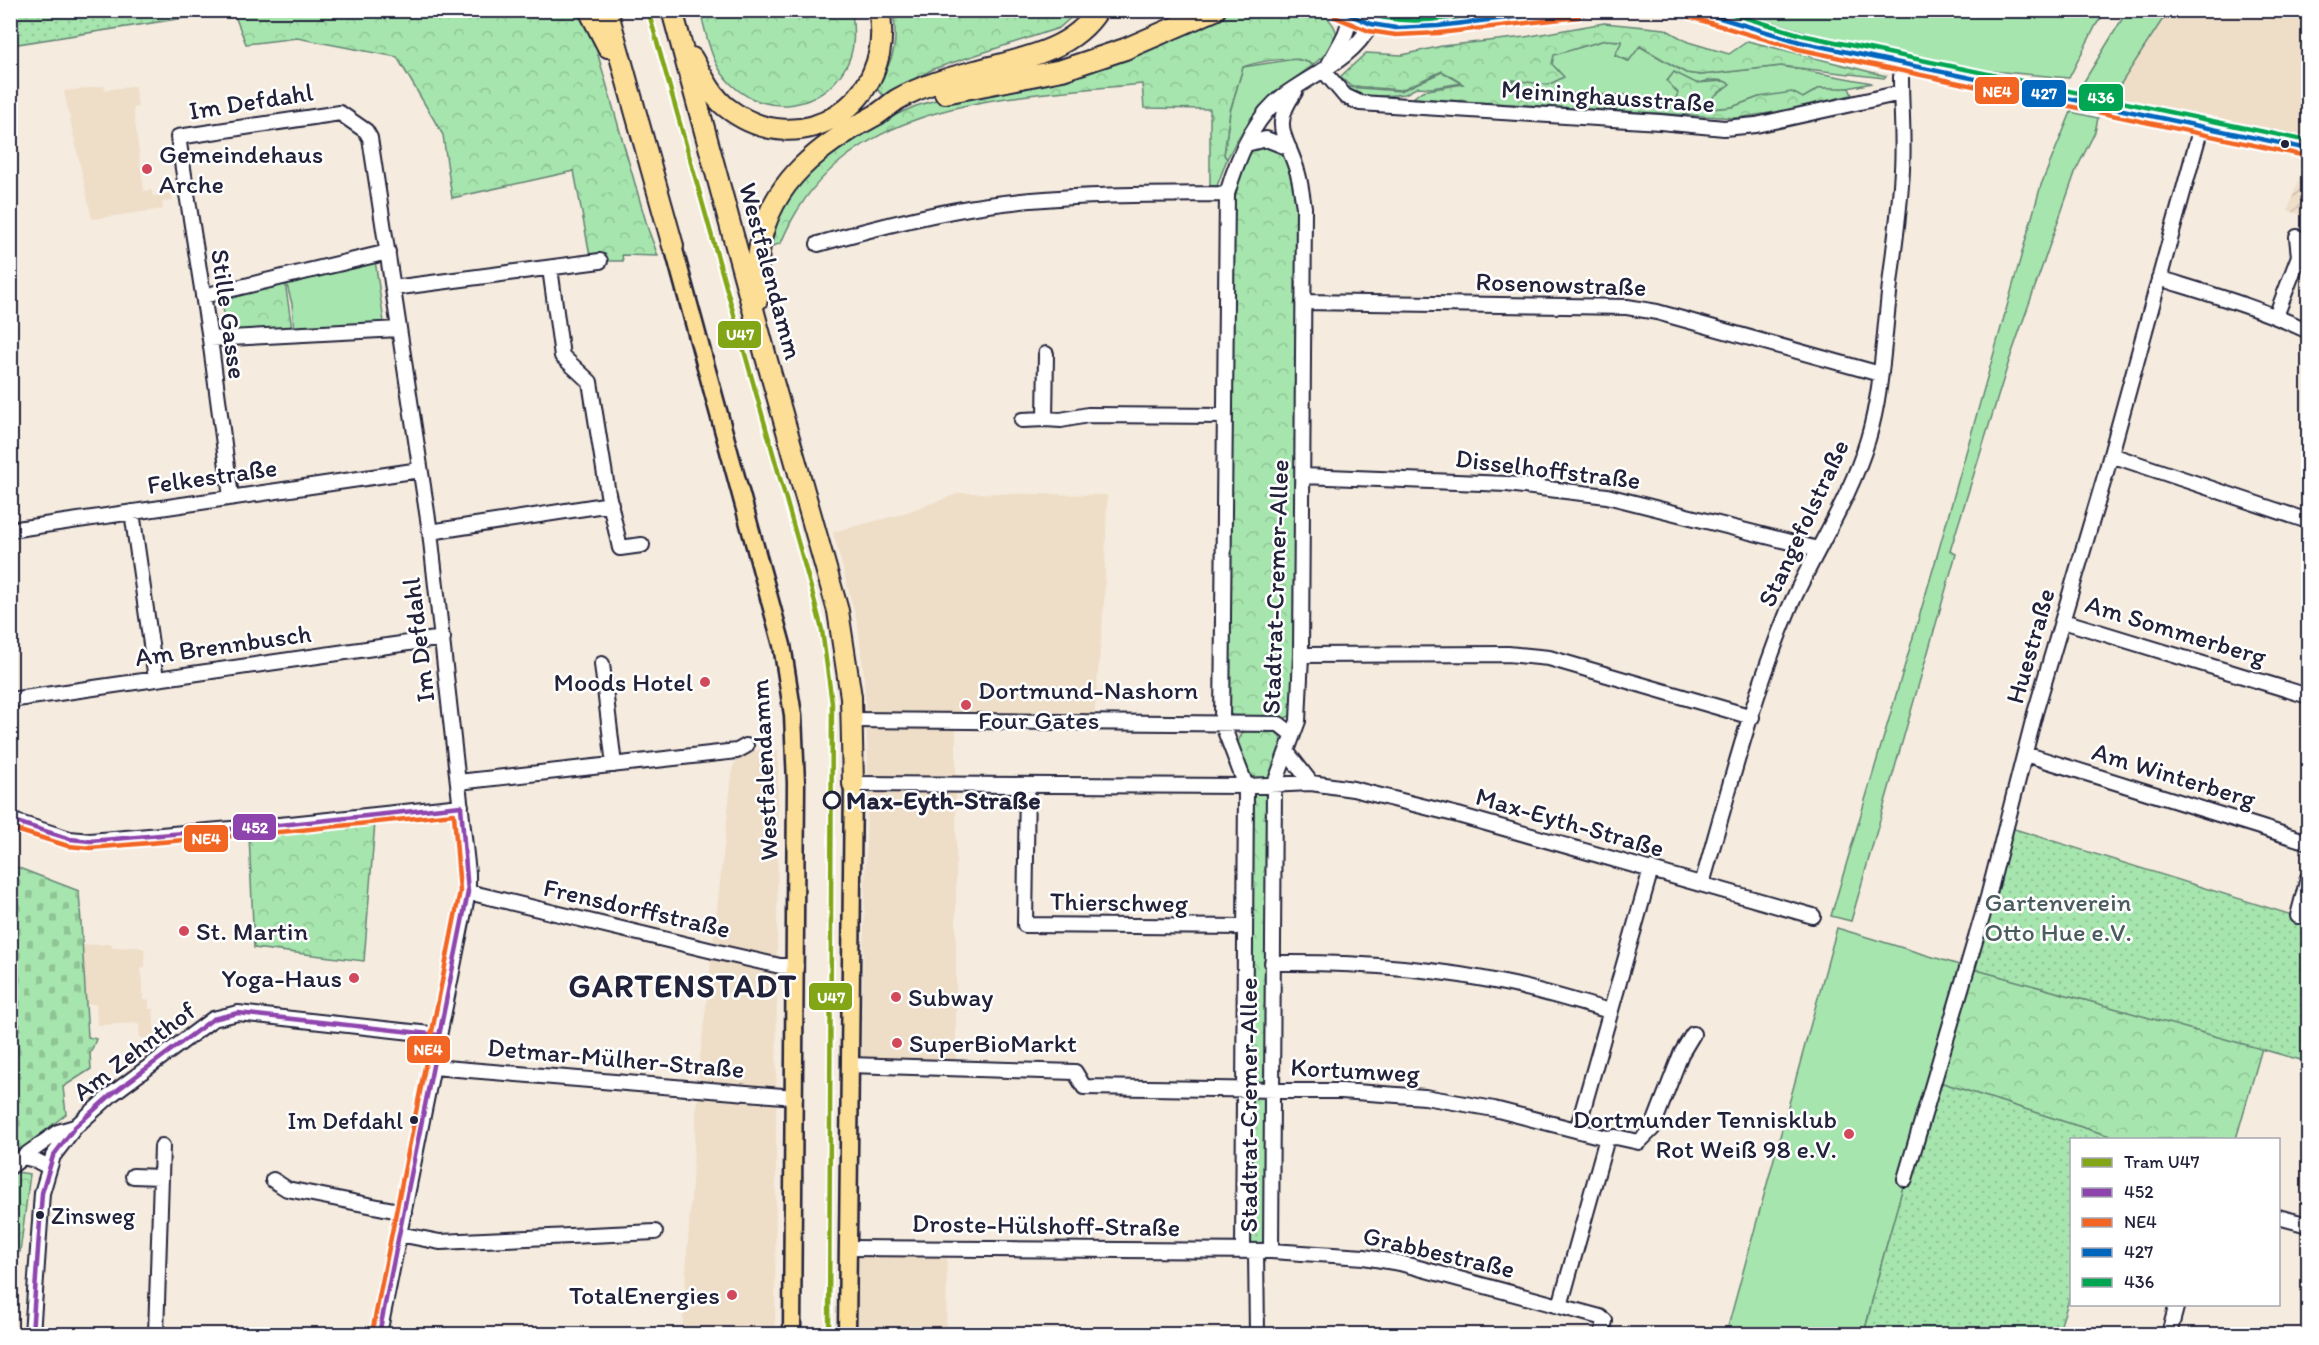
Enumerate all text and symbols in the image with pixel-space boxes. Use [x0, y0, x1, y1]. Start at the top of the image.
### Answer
street label: Meininghausstraße [1500, 73, 1716, 119]
street label: Im Defdahl [187, 75, 315, 127]
line badge: NE4 [1974, 76, 2020, 105]
line badge: 427 [2021, 79, 2067, 108]
text: NE4 [1982, 82, 2012, 101]
line badge: 436 [2078, 83, 2124, 112]
text: 427 [2031, 84, 2057, 103]
text: 436 [2088, 88, 2115, 107]
place label: Gemeindehaus Arche [159, 138, 323, 200]
unlabelled marker [2279, 138, 2291, 150]
marker: Gemeindehaus Arche [140, 162, 154, 176]
street label: Westfalendamm [732, 179, 810, 363]
street label: Stille Gasse [204, 247, 254, 381]
street label: Rosenowstraße [1475, 265, 1647, 303]
line badge: U47 [717, 320, 762, 349]
text: U47 [726, 325, 754, 344]
street label: Stangefolstraße [1750, 434, 1856, 612]
street label: Disselhoffstraße [1454, 442, 1642, 496]
street label: Felkestraße [145, 451, 279, 501]
street label: Stadtrat-Cremer-Allee [1255, 459, 1295, 715]
street label: Im Defdahl [394, 576, 442, 704]
street label: Huestraße [1998, 585, 2062, 707]
street label: Am Sommerberg [2082, 587, 2271, 673]
street label: Am Brennbusch [133, 617, 313, 673]
place label: Moods Hotel [554, 666, 693, 698]
place label: Dortmund-Nashorn Four Gates [978, 674, 1199, 736]
marker: Moods Hotel [698, 675, 712, 689]
street label: Westfalendamm [743, 678, 785, 862]
marker: Dortmund-Nashorn Four Gates [959, 698, 973, 712]
street label: Am Winterberg [2088, 735, 2260, 815]
street label: Max-Eyth-Straße [1472, 780, 1668, 864]
place label: Max-Eyth-Straße [846, 784, 1041, 816]
marker: Max-Eyth-Straße [823, 791, 841, 809]
line badge: 452 [232, 813, 277, 841]
text: 452 [242, 818, 269, 837]
line badge: NE4 [183, 824, 229, 853]
text: NE4 [191, 829, 221, 848]
street label: Frensdorffstraße [540, 871, 734, 945]
street label: Thierschweg [1050, 885, 1189, 919]
park label: Gartenverein Otto Hue e.V. [1984, 886, 2132, 948]
place label: St. Martin [196, 915, 308, 947]
marker: St. Martin [177, 924, 191, 938]
place label: Yoga-Haus [222, 962, 342, 994]
district label: GARTENSTADT [569, 967, 797, 1005]
marker: Yoga-Haus [347, 971, 361, 985]
street label: Stadtrat-Cremer-Allee [1232, 977, 1264, 1233]
place label: Subway [908, 981, 993, 1013]
line badge: U47 [808, 982, 853, 1011]
text: U47 [817, 988, 845, 1007]
marker: Subway [889, 990, 903, 1004]
street label: Am Zehnthof [66, 994, 202, 1108]
place label: SuperBioMarkt [909, 1027, 1077, 1059]
street label: Detmar-Mülher-Straße [486, 1031, 746, 1085]
line badge: NE4 [406, 1035, 451, 1064]
marker: SuperBioMarkt [890, 1036, 904, 1050]
text: NE4 [413, 1040, 443, 1059]
street label: Kortumweg [1290, 1051, 1421, 1089]
place label: Dortmunder Tennisklub Rot Weiß 98 e.V. [1573, 1103, 1837, 1165]
place label: Im Defdahl [288, 1106, 403, 1135]
marker: Im Defdahl [408, 1114, 420, 1126]
marker: Dortmunder Tennisklub Rot Weiß 98 e.V. [1842, 1127, 1856, 1141]
legend [2070, 1138, 2280, 1306]
text: Tram U47 [2124, 1151, 2200, 1173]
text: 452 [2124, 1181, 2154, 1203]
place label: Zinsweg [51, 1201, 136, 1230]
street label: Droste-Hülshoff-Straße [912, 1207, 1180, 1243]
marker: Zinsweg [34, 1209, 46, 1221]
text: NE4 [2124, 1211, 2157, 1233]
street label: Grabbestraße [1360, 1219, 1518, 1285]
text: 427 [2124, 1241, 2153, 1263]
text: 436 [2124, 1271, 2154, 1293]
place label: TotalEnergies [569, 1279, 720, 1311]
marker: TotalEnergies [725, 1288, 739, 1302]

